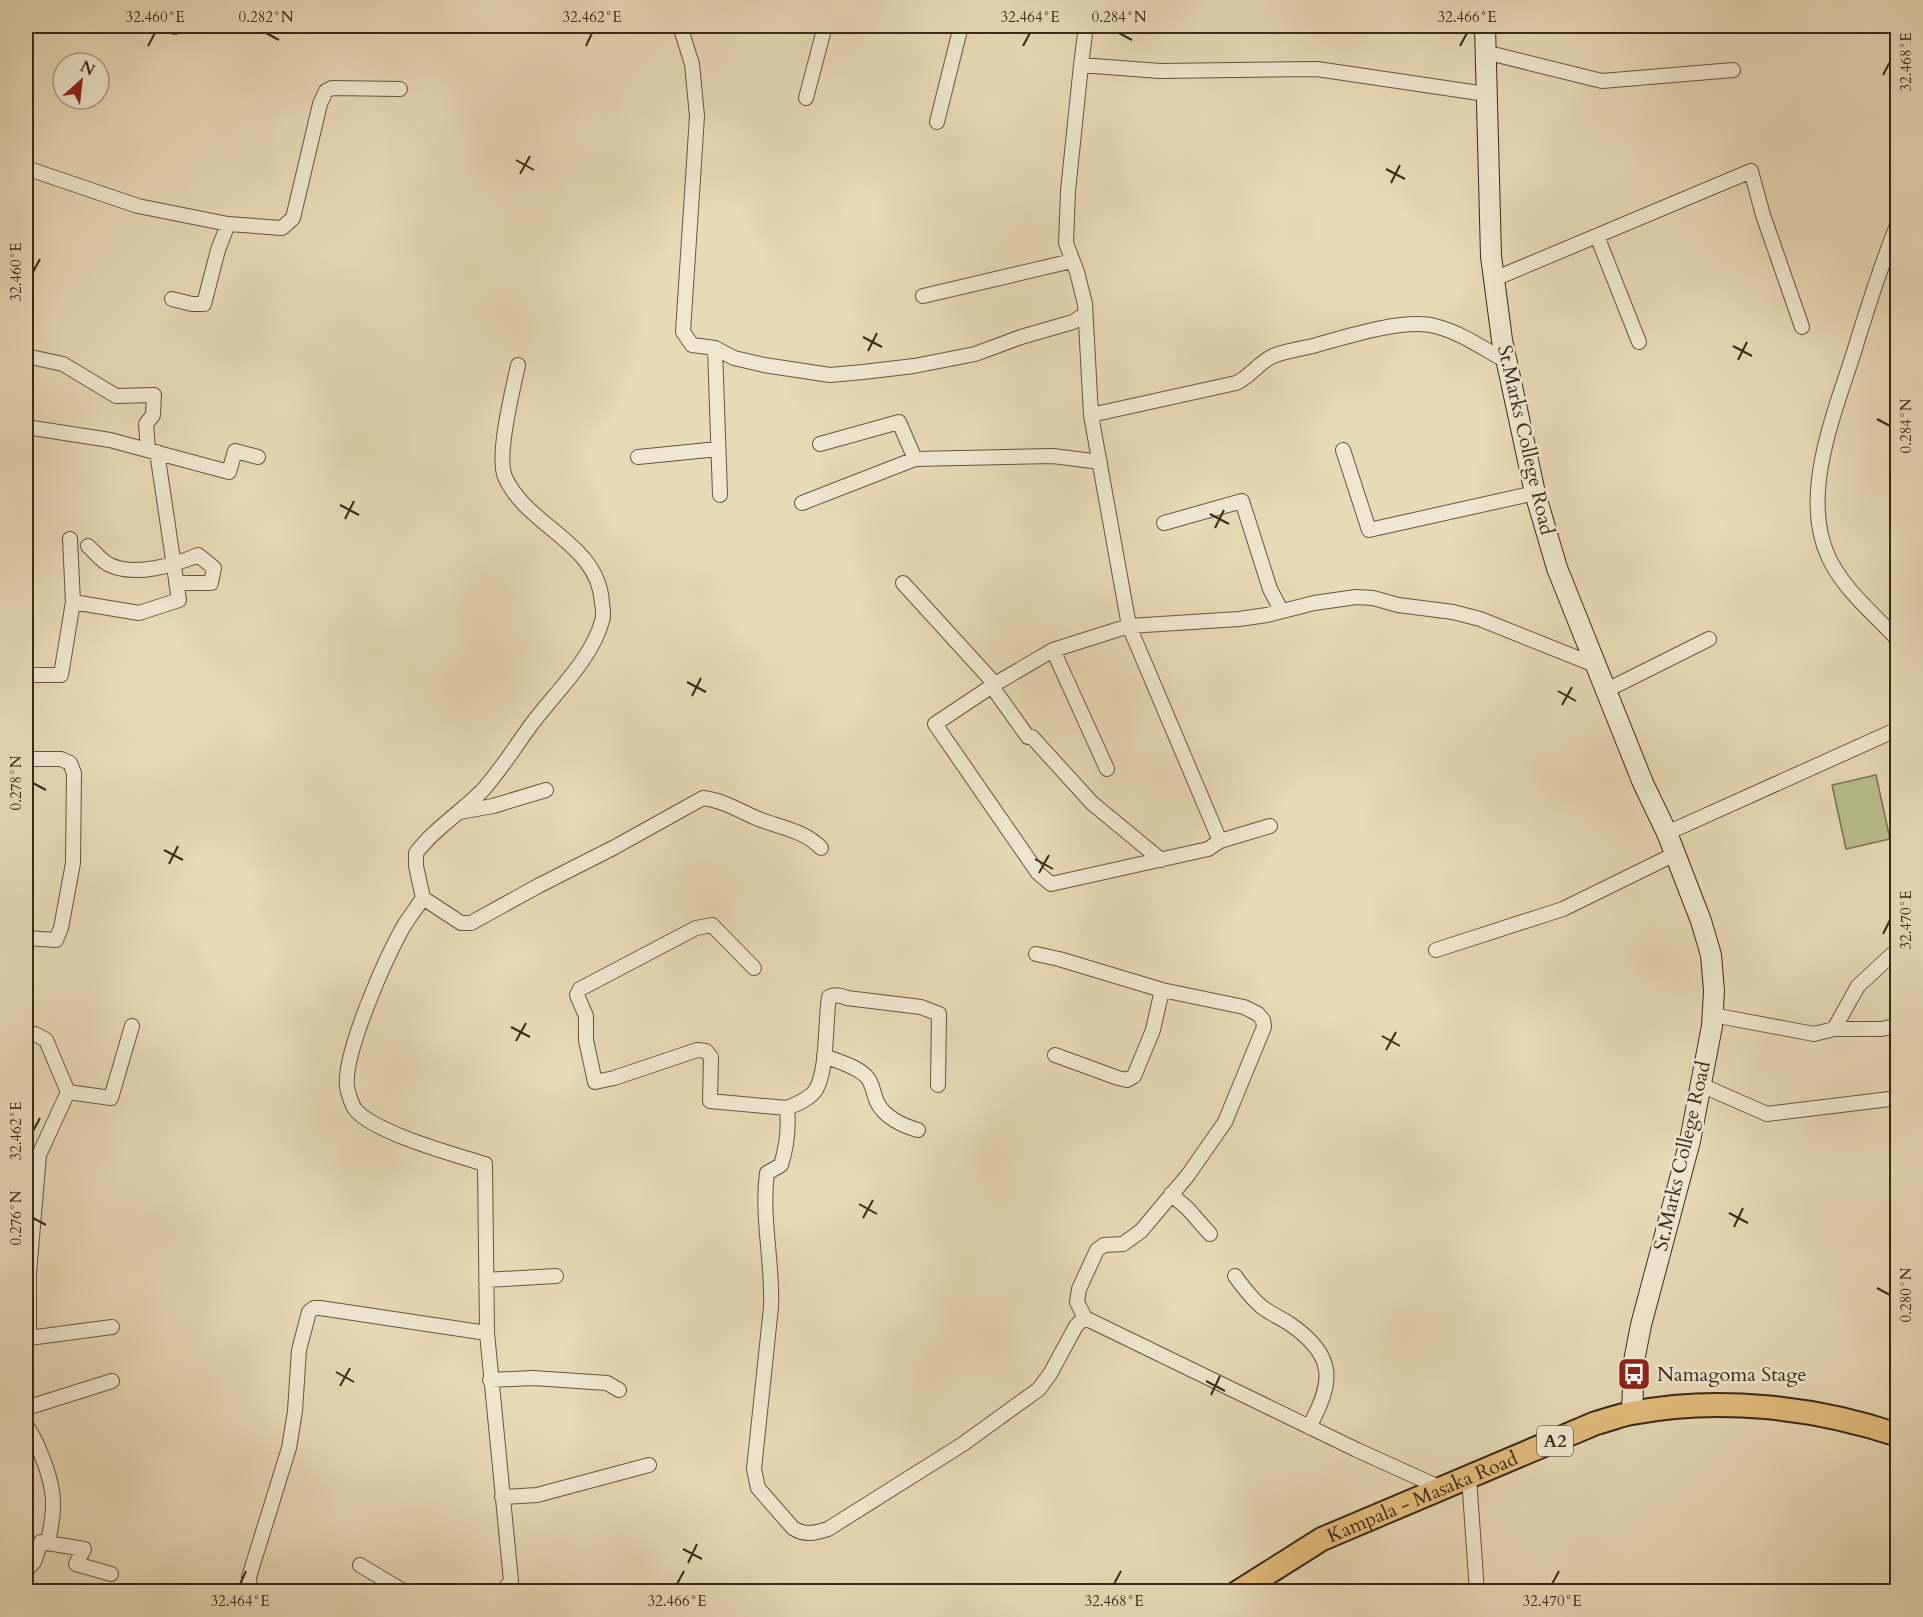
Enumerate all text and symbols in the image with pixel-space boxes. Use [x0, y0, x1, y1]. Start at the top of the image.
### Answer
text: 32.460°E [125, 7, 185, 27]
text: 0.282°N [238, 7, 294, 27]
text: 32.462°E [562, 7, 622, 27]
text: 32.464°E [1000, 7, 1060, 27]
text: 0.284°N [1091, 7, 1147, 27]
text: 32.466°E [1437, 7, 1497, 27]
text: 32.468°E [1896, 32, 1916, 92]
north arrow [51, 51, 111, 111]
text: N [76, 56, 99, 82]
text: 32.460°E [6, 242, 26, 302]
street label: St.Marks College Road [1491, 342, 1561, 538]
text: 0.284°N [1896, 398, 1916, 454]
text: 0.278°N [6, 755, 26, 811]
text: 32.470°E [1896, 890, 1916, 950]
street label: St.Marks College Road [1647, 1058, 1717, 1254]
text: 32.462°E [6, 1101, 26, 1161]
text: 0.276°N [6, 1190, 26, 1246]
text: 0.280°N [1896, 1267, 1916, 1323]
bus stop icon: Namagoma Stage [1616, 1356, 1652, 1392]
place label: Namagoma Stage [1657, 1361, 1806, 1388]
road number: A2 [1537, 1426, 1573, 1456]
street label: Kampala - Masaka Road [1323, 1444, 1522, 1549]
text: 32.464°E [210, 1591, 270, 1611]
text: 32.466°E [647, 1591, 707, 1611]
text: 32.468°E [1084, 1591, 1144, 1611]
text: 32.470°E [1522, 1591, 1582, 1611]

